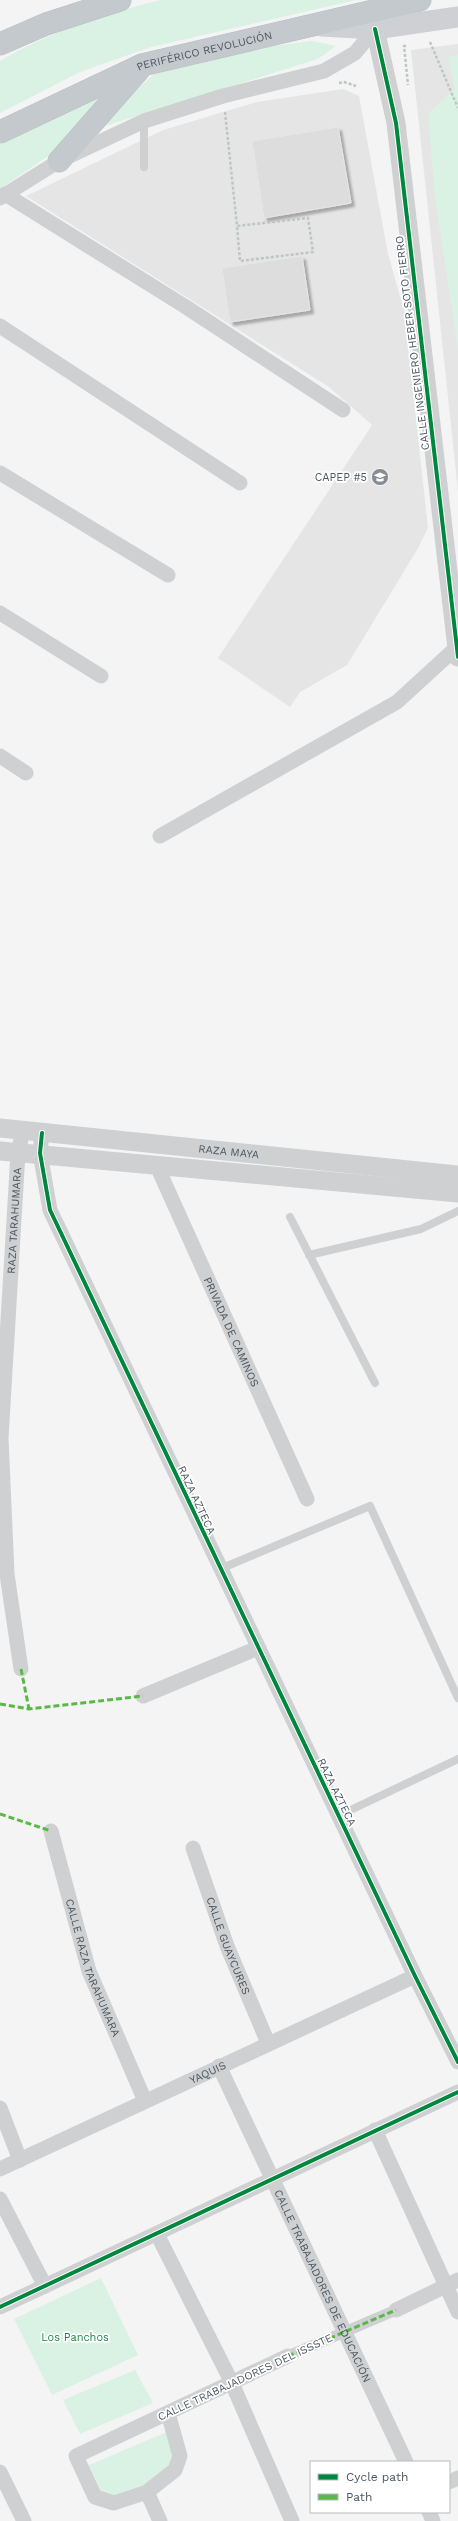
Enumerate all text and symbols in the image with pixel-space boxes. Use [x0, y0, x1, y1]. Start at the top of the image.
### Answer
street label: PERIFÉRICO REVOLUCIÓN [134, 29, 274, 74]
street label: CALLE INGENIERO HEBER SOTO FIERRO [393, 235, 432, 451]
school or university icon: CAPEP #5 [370, 467, 390, 487]
place label: CAPEP #5 [315, 471, 367, 484]
street label: RAZA MAYA [198, 1142, 260, 1162]
street label: RAZA TARAHUMARA [5, 1167, 24, 1274]
street label: PRIVADA DE CAMINOS [201, 1275, 262, 1389]
street label: RAZA AZTECA [175, 1464, 218, 1537]
street label: RAZA AZTECA [314, 1756, 359, 1828]
street label: CALLE GUAYCURES [203, 1895, 253, 1997]
street label: CALLE RAZA TARAHUMARA [63, 1897, 122, 2039]
street label: YAQUIS [187, 2059, 228, 2087]
street label: CALLE TRABAJADORES DE EDUCACIÓN [271, 2187, 373, 2385]
park label: Los Panchos [41, 2331, 109, 2344]
street label: CALLE TRABAJADORES DEL ISSSTE [156, 2331, 335, 2424]
legend [310, 2461, 450, 2513]
text: Cycle path [346, 2470, 408, 2484]
text: Path [346, 2490, 372, 2504]

